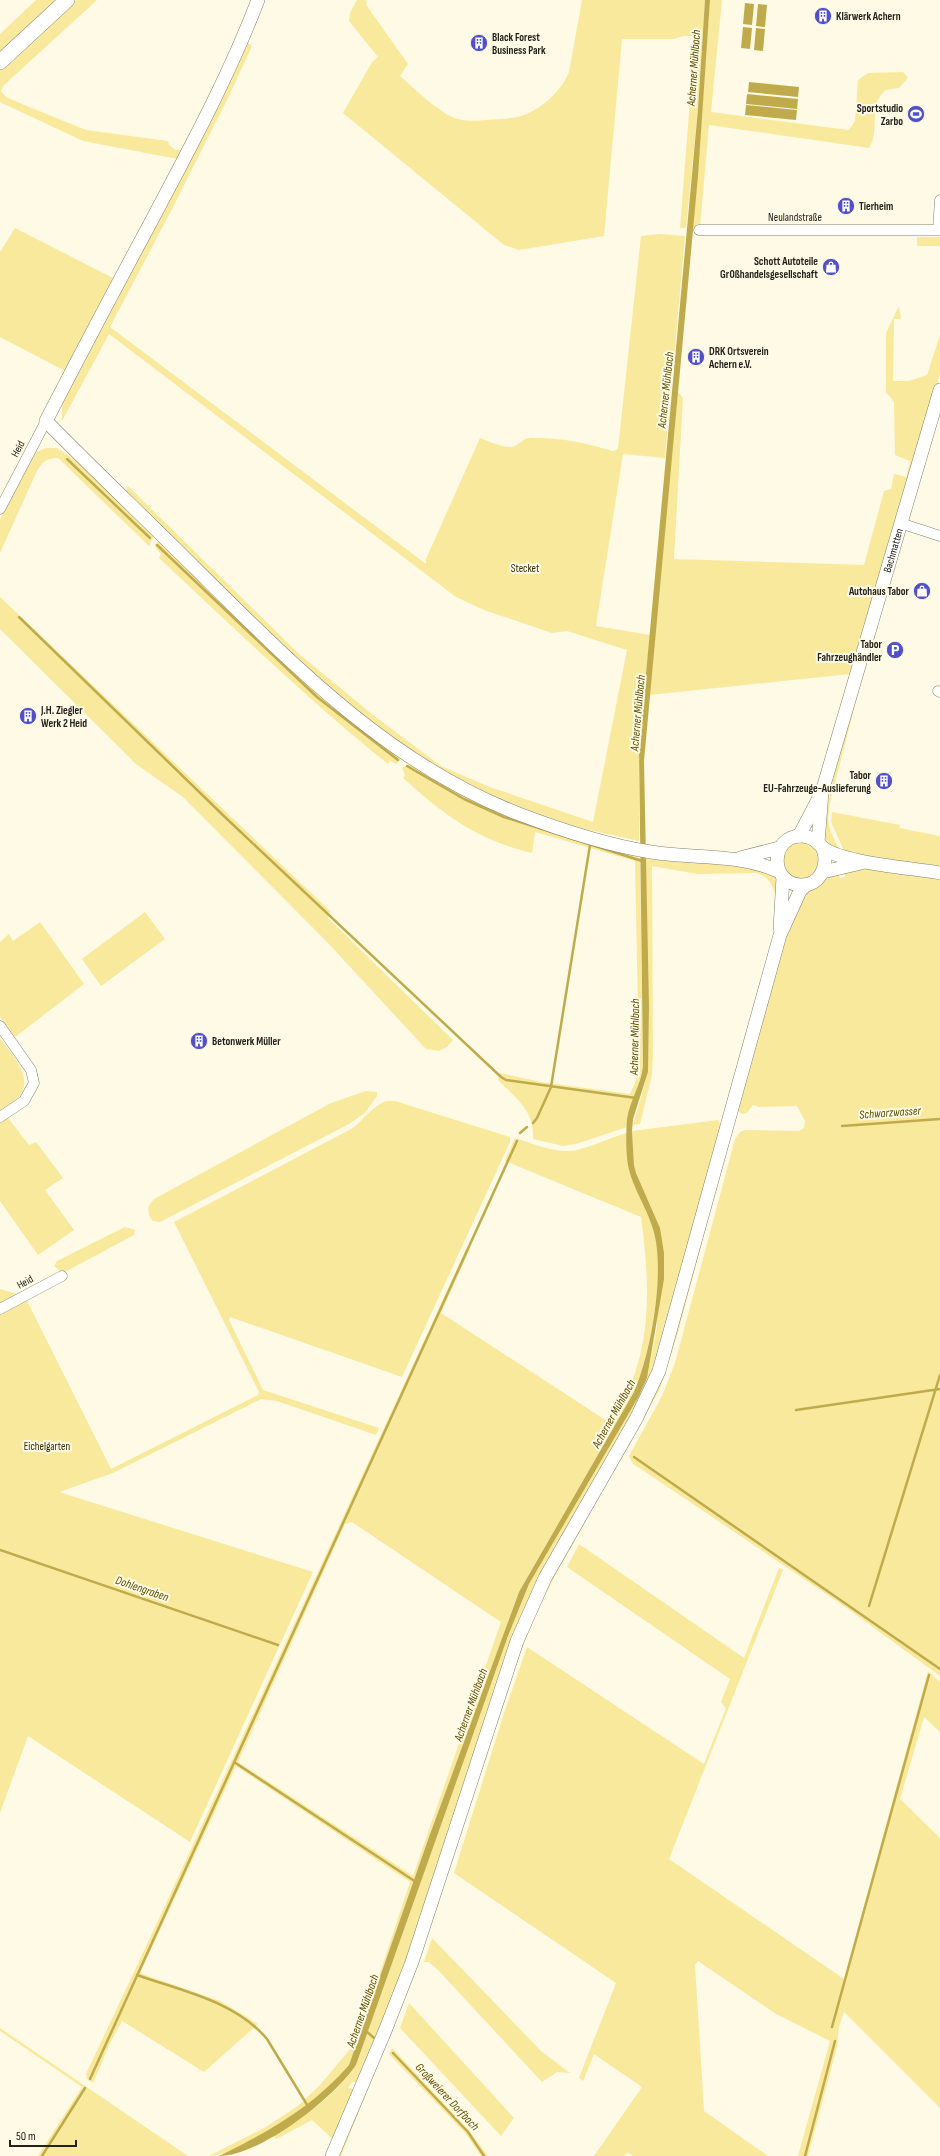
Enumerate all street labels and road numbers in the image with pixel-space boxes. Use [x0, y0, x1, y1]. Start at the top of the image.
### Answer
street label: Neulandstraße [768, 211, 822, 224]
street label: Heid [8, 438, 28, 459]
street label: Bachmatten [880, 526, 906, 574]
street label: Heid [15, 1272, 36, 1292]

